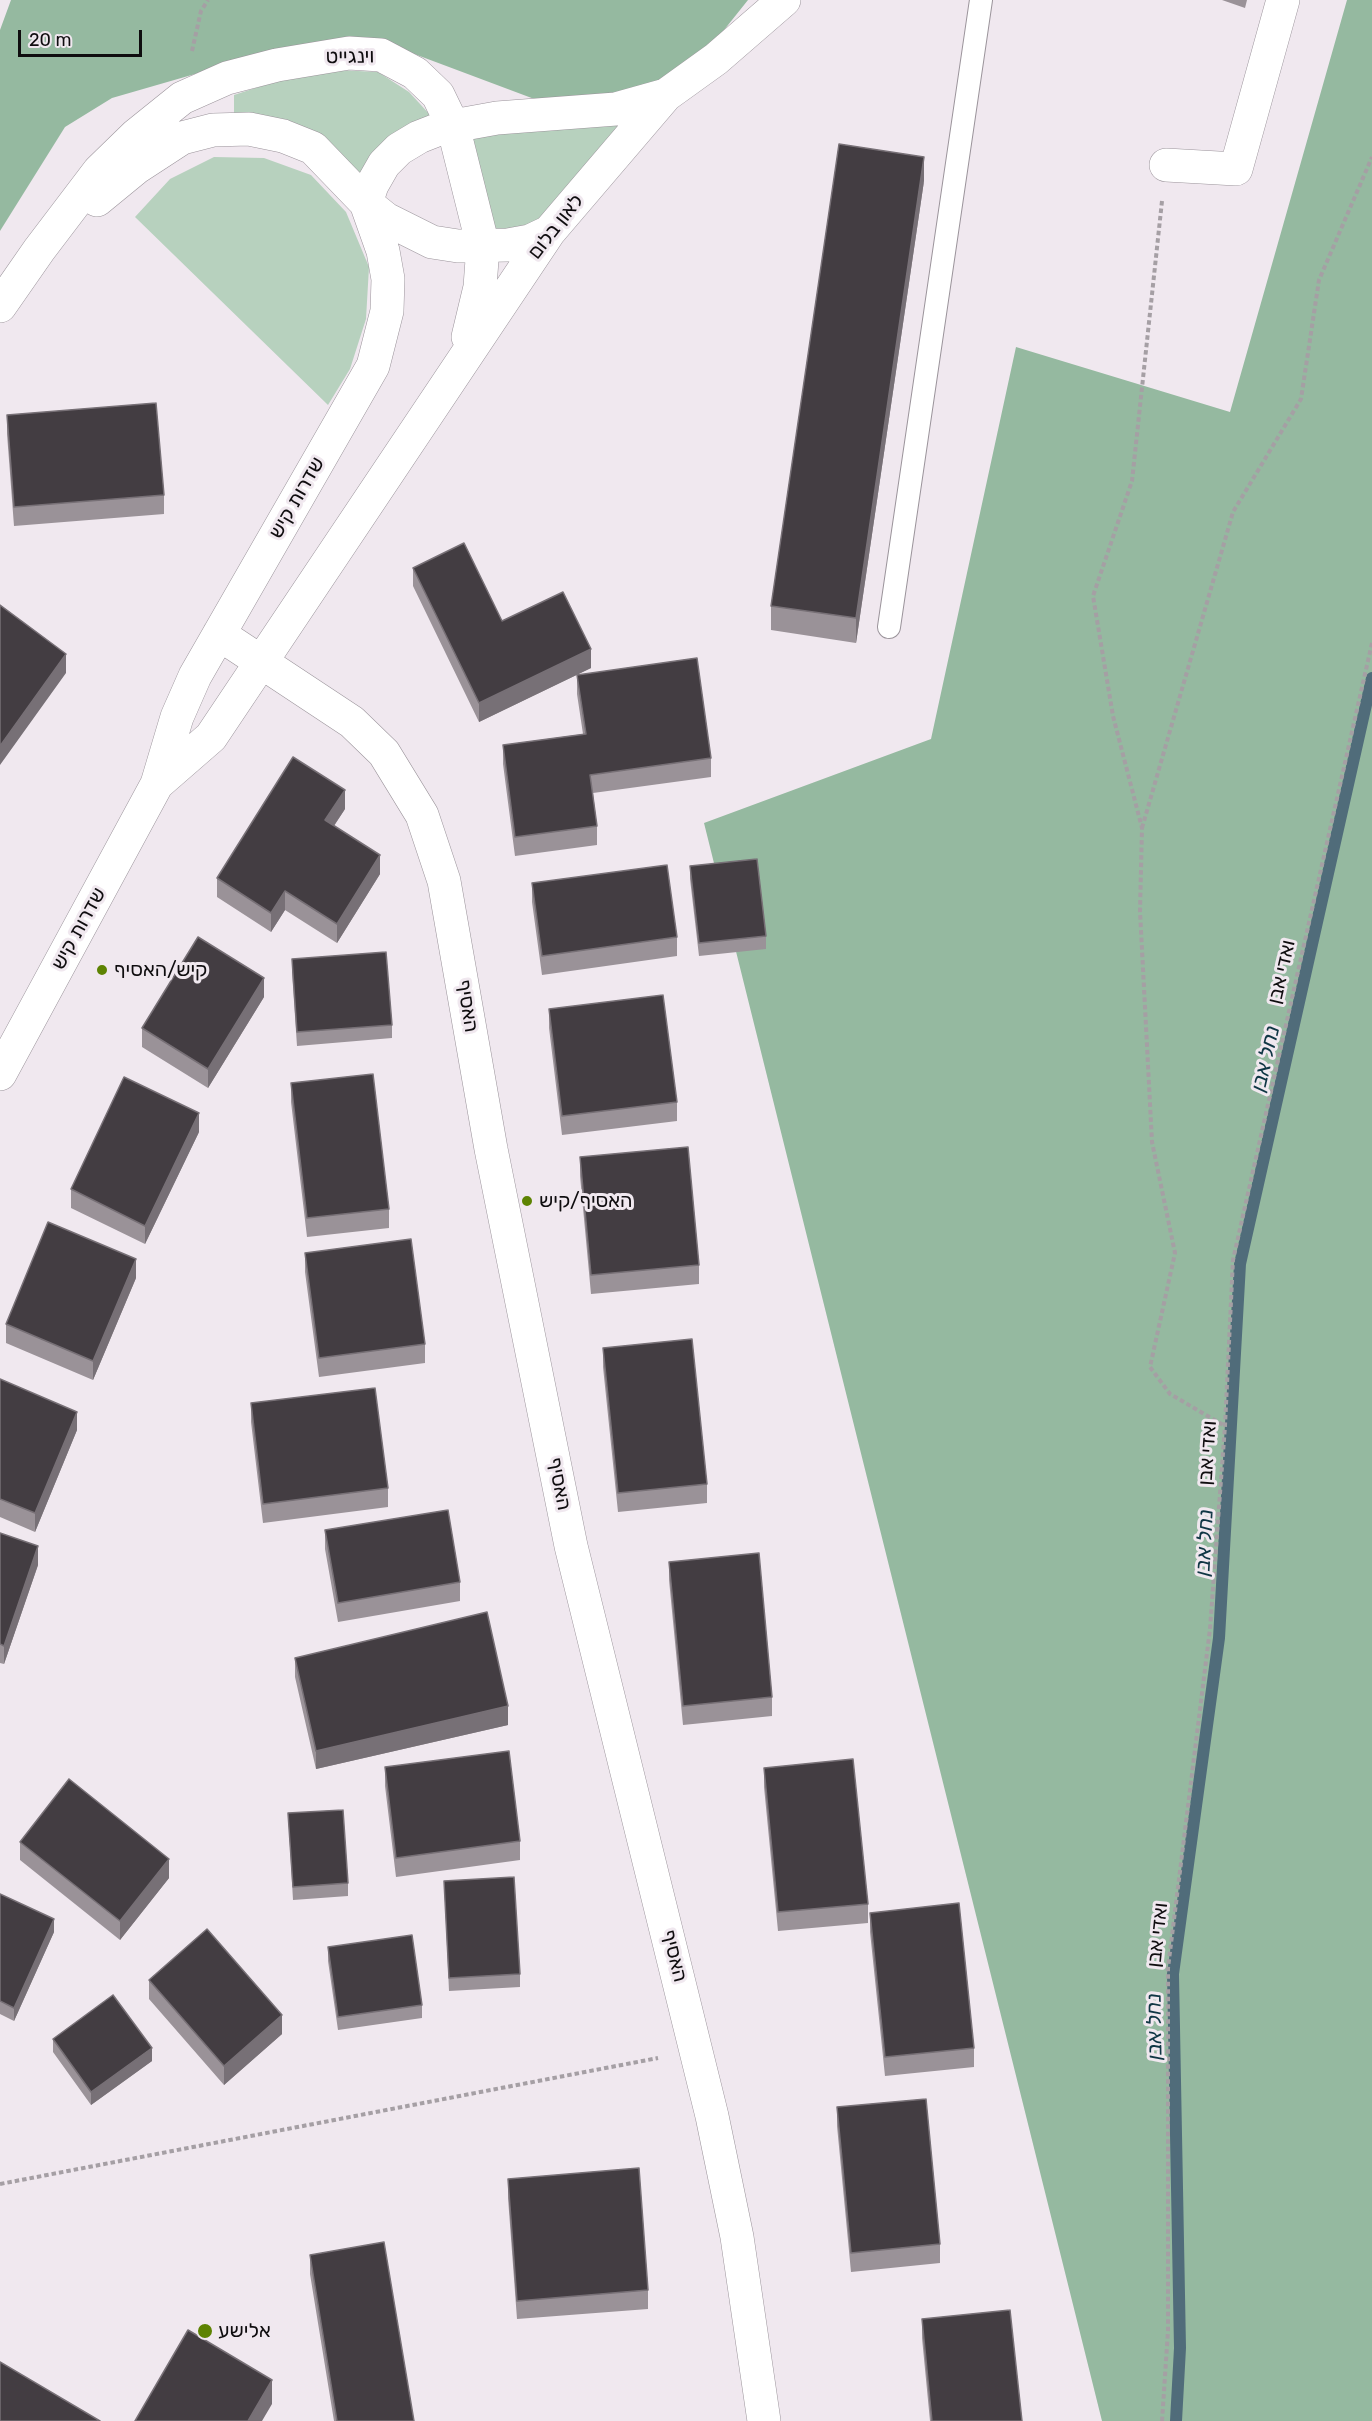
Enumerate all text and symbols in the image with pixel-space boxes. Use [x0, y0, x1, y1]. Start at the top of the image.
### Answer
scale bar [21, 18, 146, 56]
text: 20 m [29, 29, 71, 51]
street label: וינגייט [325, 45, 375, 69]
street label: לאון בלום [523, 190, 589, 264]
street label: שדרות קיש [264, 453, 330, 543]
street label: שדרות קיש [47, 884, 111, 974]
street label: ואדי אבן [1263, 938, 1301, 1006]
place label: קיש/האסיף [114, 958, 208, 982]
marker: קיש/האסיף [95, 963, 109, 977]
street label: האסיף [451, 978, 483, 1034]
water label: נחל אבן [1246, 1024, 1286, 1094]
place label: האסיף/קיש [539, 1189, 632, 1213]
marker: האסיף/קיש [520, 1194, 534, 1208]
street label: ואדי אבן [1194, 1420, 1222, 1486]
street label: האסיף [542, 1456, 576, 1512]
water label: נחל אבן [1191, 1509, 1219, 1577]
street label: ואדי אבן [1143, 1901, 1173, 1969]
street label: האסיף [656, 1927, 692, 1985]
water label: נחל אבן [1142, 1993, 1168, 2061]
place label: אלישע [218, 2319, 271, 2343]
marker: אלישע [196, 2322, 214, 2340]

